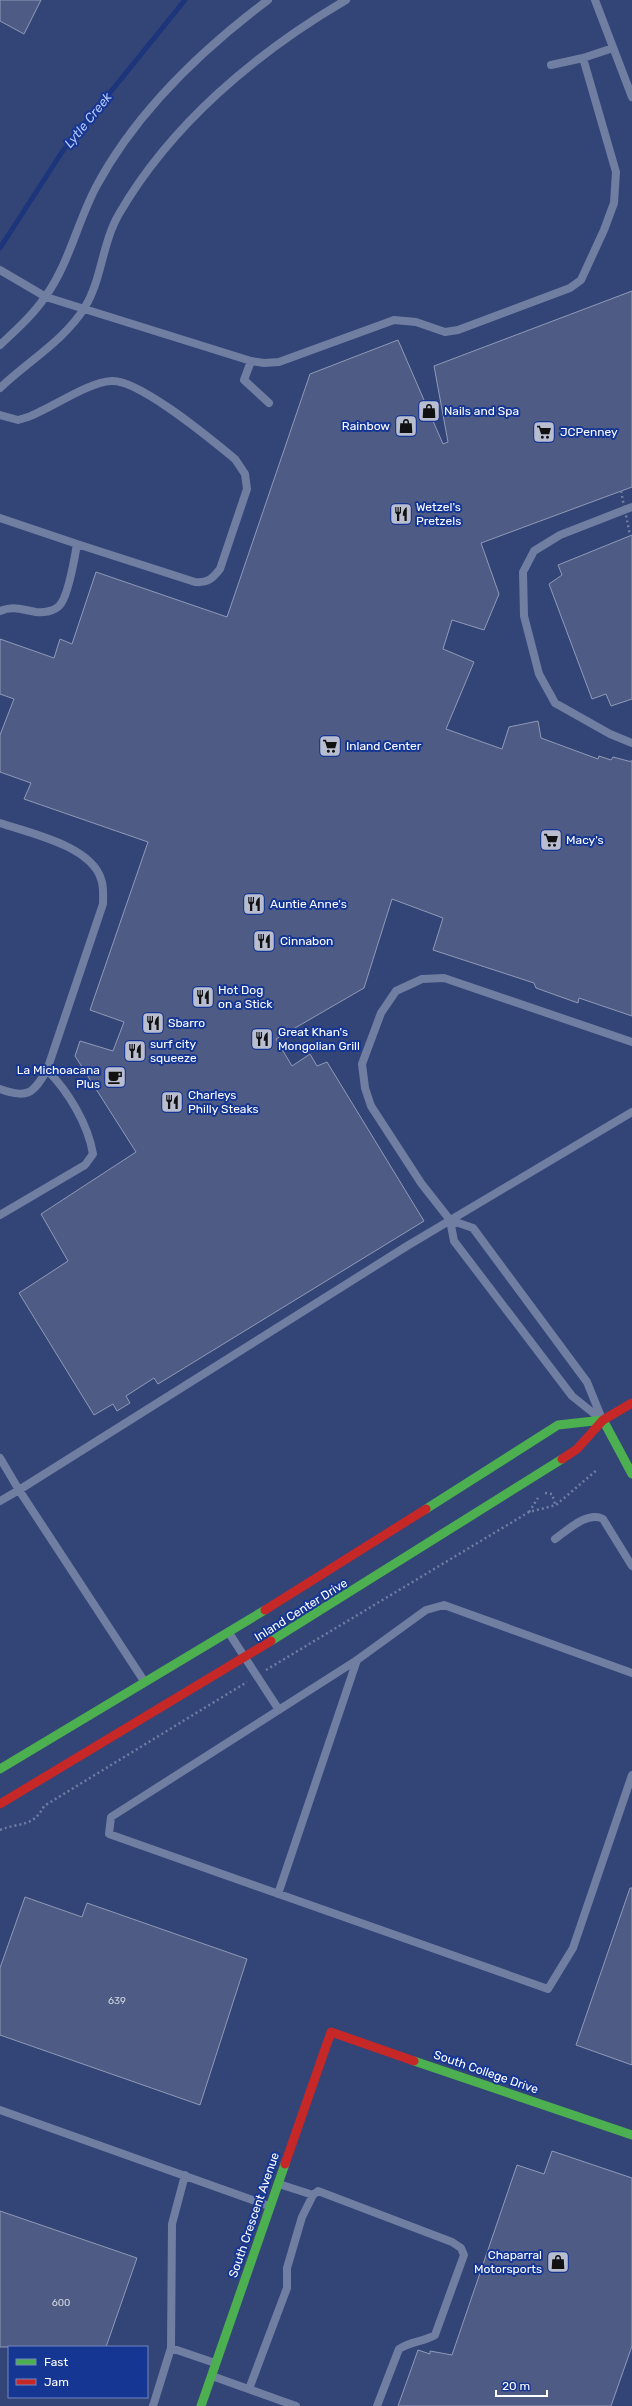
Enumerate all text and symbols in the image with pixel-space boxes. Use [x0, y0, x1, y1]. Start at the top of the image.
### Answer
water label: Lytle Creek [61, 89, 115, 151]
shop icon: Nails and Spa [416, 398, 442, 424]
place label: Nails and Spa [444, 404, 519, 418]
shop icon: Rainbow [393, 413, 419, 439]
place label: Rainbow [342, 419, 390, 433]
supermarket icon: JCPenney [531, 419, 557, 445]
place label: JCPenney [560, 425, 618, 439]
place label: Wetzel's Pretzels [416, 500, 461, 528]
restaurant icon: Wetzel's Pretzels [388, 501, 414, 527]
supermarket icon: Inland Center [317, 733, 343, 759]
place label: Inland Center [346, 739, 422, 753]
supermarket icon: Macy's [538, 827, 564, 853]
place label: Macy's [566, 833, 604, 847]
restaurant icon: Auntie Anne's [241, 891, 267, 917]
place label: Auntie Anne's [270, 897, 347, 911]
restaurant icon: Cinnabon [251, 928, 277, 954]
place label: Cinnabon [280, 934, 333, 948]
place label: Hot Dog on a Stick [218, 983, 273, 1011]
restaurant icon: Hot Dog on a Stick [190, 984, 216, 1010]
restaurant icon: Sbarro [140, 1010, 166, 1036]
place label: Sbarro [168, 1016, 205, 1030]
place label: Great Khan's Mongolian Grill [278, 1025, 360, 1053]
restaurant icon: Great Khan's Mongolian Grill [249, 1026, 275, 1052]
place label: surf city squeeze [150, 1037, 197, 1065]
restaurant icon: surf city squeeze [122, 1038, 148, 1064]
place label: La Michoacana Plus [17, 1063, 100, 1091]
cafe icon: La Michoacana Plus [102, 1064, 128, 1090]
place label: Charleys Philly Steaks [188, 1088, 259, 1116]
restaurant icon: Charleys Philly Steaks [159, 1089, 185, 1115]
street label: Inland Center Drive [252, 1576, 350, 1644]
house number: 639 [108, 1995, 126, 2007]
street label: South College Drive [432, 2048, 540, 2097]
street label: South Crescent Avenue [226, 2150, 282, 2280]
place label: Chaparral Motorsports [474, 2248, 542, 2276]
shop icon: Chaparral Motorsports [545, 2249, 571, 2275]
house number: 600 [52, 2297, 70, 2309]
legend [8, 2346, 148, 2398]
text: Fast [44, 2355, 68, 2369]
scale bar [496, 2372, 547, 2398]
text: Jam [44, 2375, 69, 2389]
text: 20 m [502, 2379, 530, 2393]

